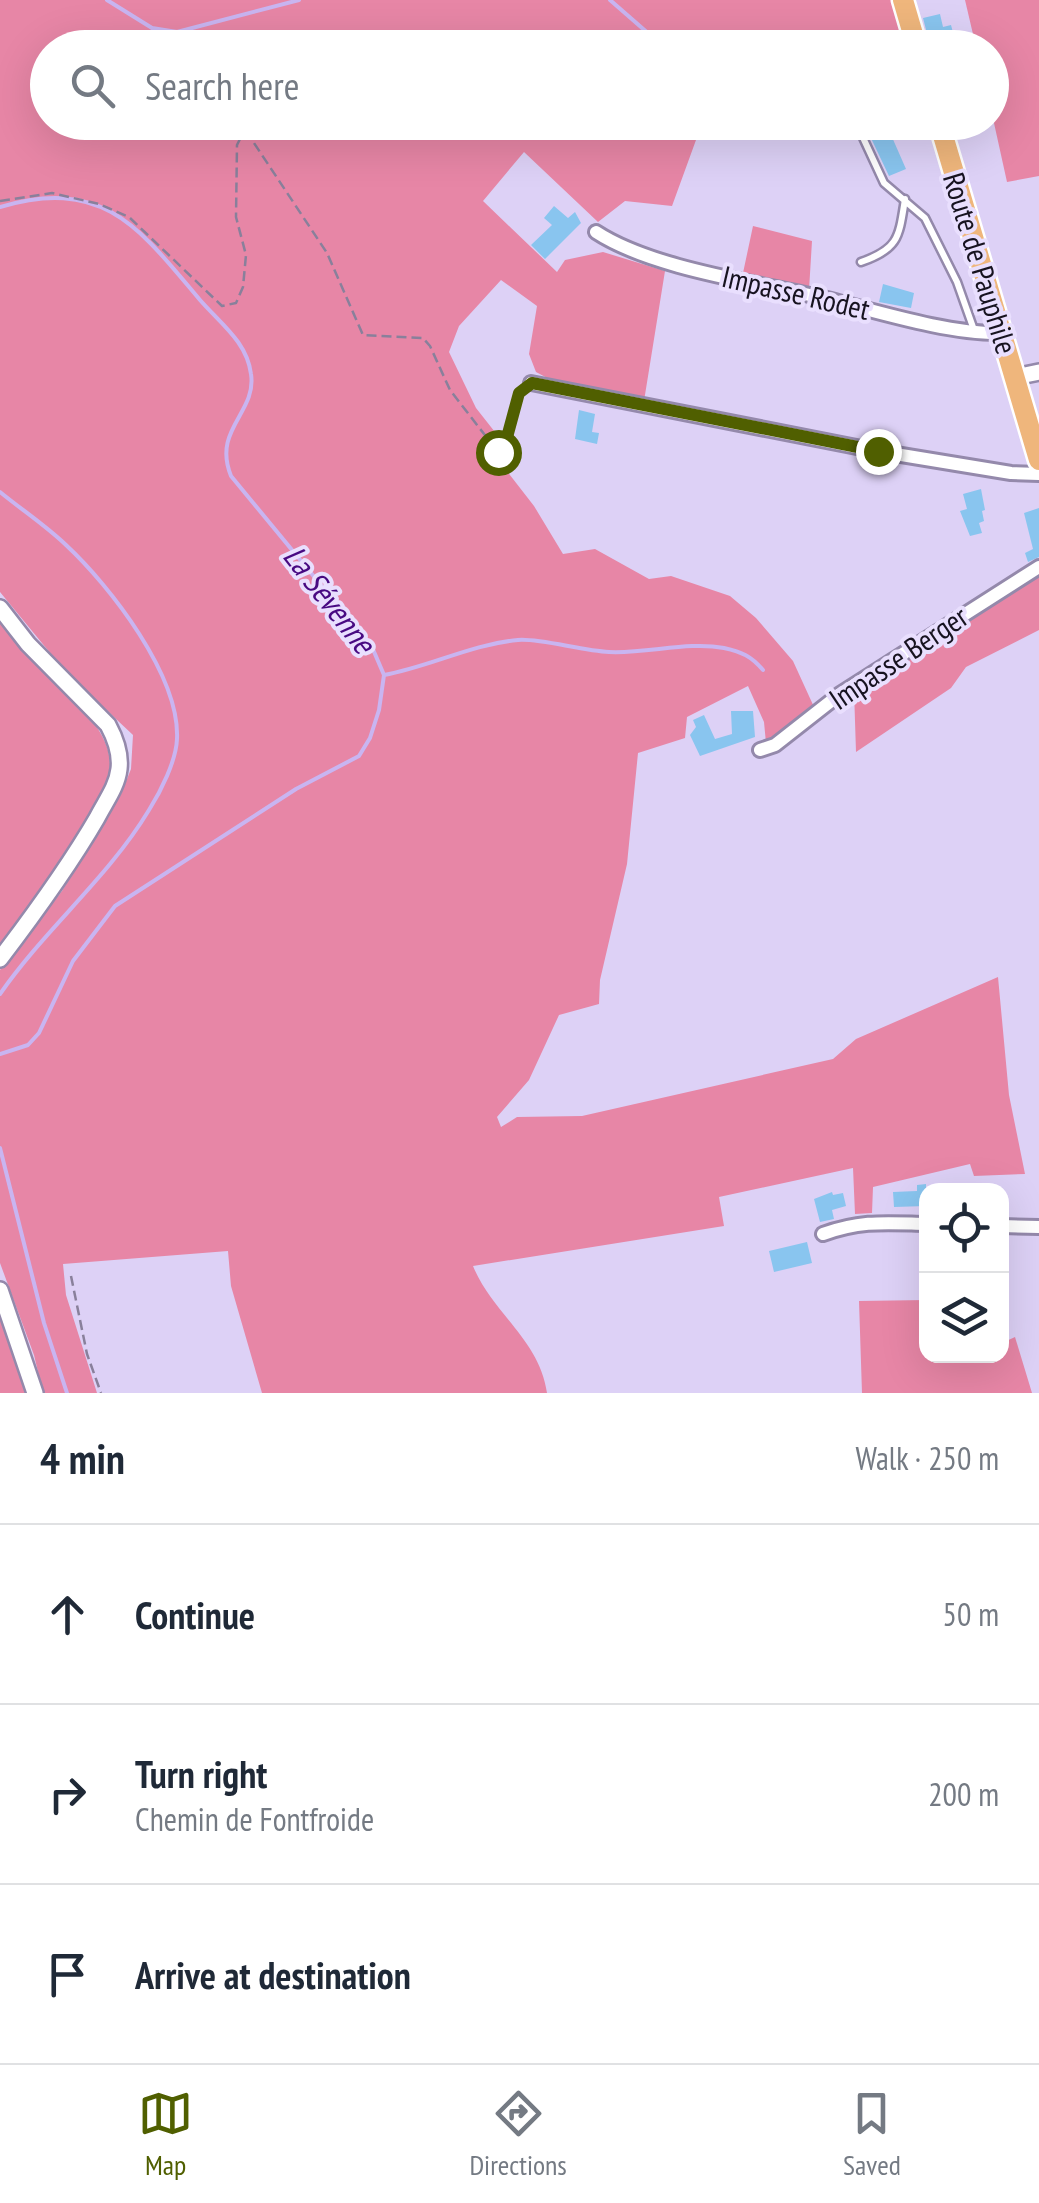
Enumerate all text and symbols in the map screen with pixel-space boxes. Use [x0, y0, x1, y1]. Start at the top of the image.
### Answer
search box [30, 30, 1009, 140]
icon: search [65, 58, 120, 113]
text: Search here [145, 61, 299, 110]
street label: Route de Pauphile [935, 168, 1027, 358]
street label: Impasse Rodet [718, 256, 874, 328]
route end [856, 429, 902, 475]
route start [476, 430, 522, 476]
water label: La Sévenne [275, 537, 386, 663]
street label: Impasse Berger [821, 596, 975, 718]
map controls [919, 1183, 1009, 1363]
button: locate [919, 1183, 1009, 1273]
button: layers [919, 1273, 1009, 1363]
text: 4 min [40, 1431, 125, 1486]
text: Walk · 250 m [855, 1437, 999, 1479]
icon: ahead [40, 1587, 95, 1642]
text: Continue [135, 1590, 255, 1639]
text: 50 m [943, 1593, 999, 1635]
text: Turn right [135, 1749, 267, 1798]
icon: right [40, 1767, 95, 1822]
text: 200 m [928, 1773, 999, 1815]
text: Chemin de Fontfroide [135, 1798, 374, 1840]
icon: arrive [40, 1947, 95, 2002]
text: Arrive at destination [135, 1950, 411, 1999]
tab: Map [138, 2086, 193, 2183]
tab: Directions [469, 2086, 567, 2183]
tab: Saved [843, 2086, 901, 2183]

